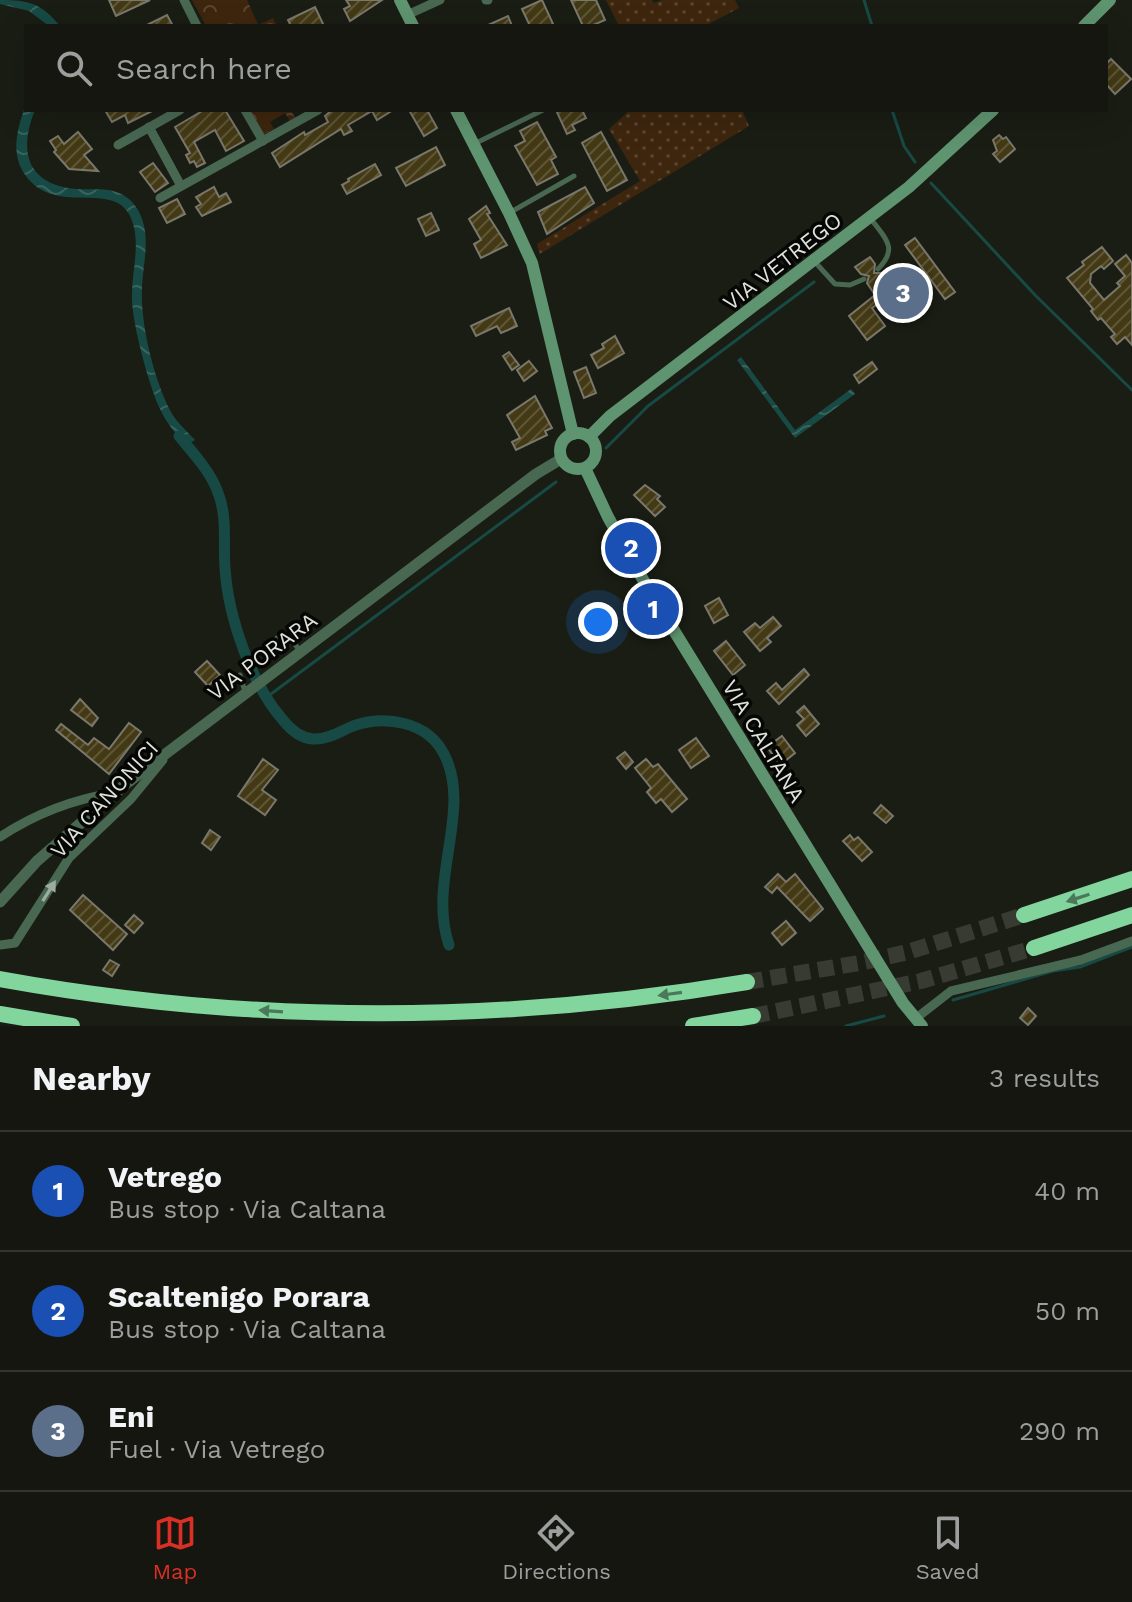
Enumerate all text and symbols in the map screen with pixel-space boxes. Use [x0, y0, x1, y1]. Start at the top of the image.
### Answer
search box [24, 24, 1108, 112]
icon: search [52, 46, 96, 90]
text: Search here [116, 51, 292, 86]
street label: VIA VETREGO [718, 207, 847, 315]
pin: 3 [877, 263, 929, 323]
pin: 2 [605, 518, 657, 578]
pin: 1 [627, 579, 679, 639]
your location [578, 602, 618, 642]
street label: VIA PORARA [203, 607, 322, 706]
street label: VIA CALTANA [717, 676, 810, 807]
street label: VIA CANONICI [45, 736, 163, 863]
one-way arrow [41, 880, 55, 902]
one-way arrow [1066, 892, 1090, 904]
one-way arrow [657, 988, 682, 1001]
one-way arrow [258, 1004, 283, 1017]
text: Nearby [32, 1058, 151, 1098]
text: 3 results [989, 1063, 1100, 1093]
text: Vetrego [108, 1159, 222, 1194]
text: 1 [52, 1176, 64, 1206]
text: 40 m [1034, 1176, 1100, 1206]
text: Bus stop · Via Caltana [108, 1194, 386, 1224]
text: Scaltenigo Porara [108, 1279, 370, 1314]
text: 2 [50, 1296, 66, 1326]
text: 50 m [1035, 1296, 1100, 1326]
text: Bus stop · Via Caltana [108, 1314, 386, 1344]
text: Eni [108, 1399, 154, 1434]
text: 3 [50, 1416, 66, 1446]
text: 290 m [1019, 1416, 1100, 1446]
text: Fuel · Via Vetrego [108, 1434, 325, 1464]
tab: Map [152, 1511, 197, 1584]
tab: Directions [502, 1511, 611, 1584]
tab: Saved [916, 1511, 980, 1584]

